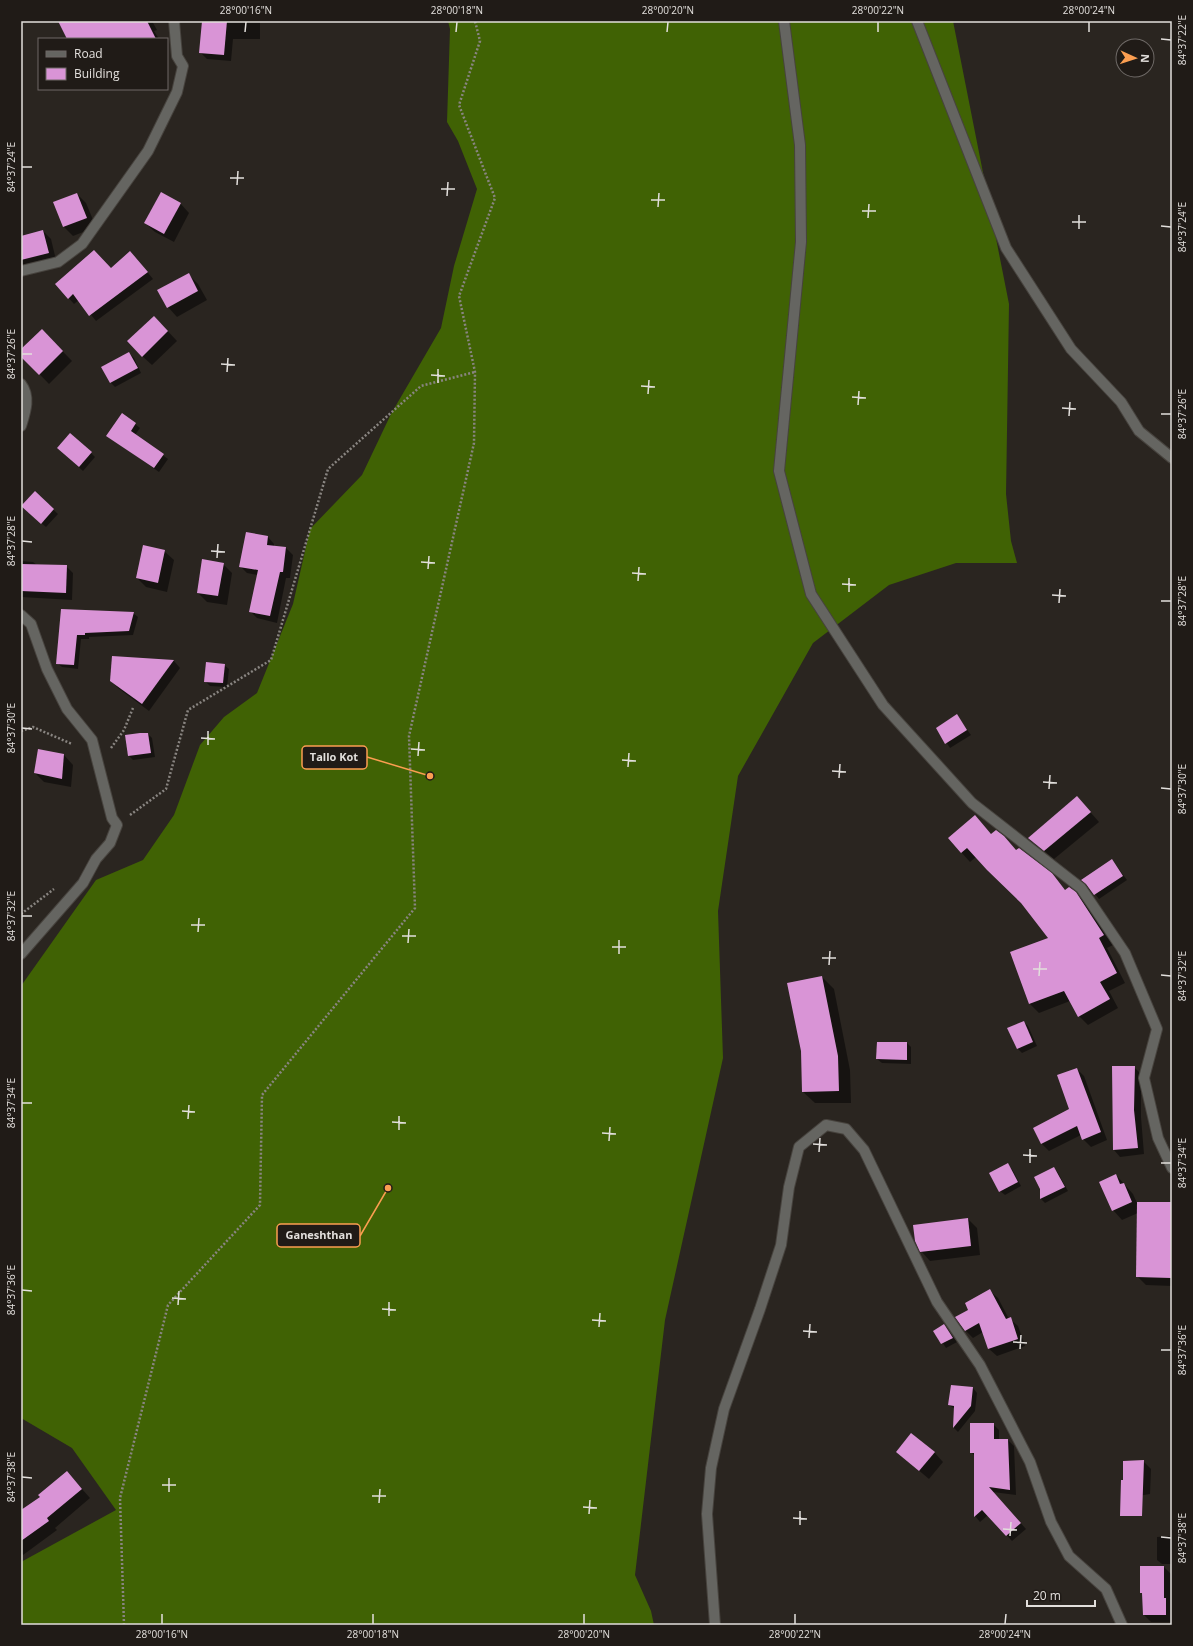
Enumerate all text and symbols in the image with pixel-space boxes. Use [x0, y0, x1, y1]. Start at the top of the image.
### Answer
text: 28°00'16"N [220, 3, 272, 17]
text: 28°00'18"N [431, 3, 483, 17]
text: 28°00'20"N [642, 3, 694, 17]
text: 28°00'22"N [852, 3, 904, 17]
text: 28°00'24"N [1063, 3, 1115, 17]
text: 84°37'22"E [1175, 15, 1189, 65]
legend [38, 38, 168, 90]
north arrow [1115, 38, 1155, 78]
text: Road [74, 45, 103, 62]
text: N [1138, 54, 1153, 63]
text: Building [74, 65, 120, 82]
text: 84°37'24"E [4, 142, 18, 192]
text: 84°37'24"E [1175, 202, 1189, 252]
text: 84°37'26"E [4, 329, 18, 379]
text: 84°37'26"E [1175, 389, 1189, 439]
text: 84°37'28"E [4, 516, 18, 566]
text: 84°37'28"E [1175, 576, 1189, 626]
text: 84°37'30"E [4, 703, 18, 753]
callout: Tallo Kot [302, 746, 367, 769]
text: Tallo Kot [310, 749, 358, 764]
text: 84°37'30"E [1175, 764, 1189, 814]
text: 84°37'32"E [4, 891, 18, 941]
text: 84°37'32"E [1175, 951, 1189, 1001]
text: 84°37'34"E [4, 1078, 18, 1128]
text: 84°37'34"E [1175, 1138, 1189, 1188]
callout: Ganeshthan [277, 1224, 360, 1247]
text: Ganeshthan [286, 1227, 352, 1242]
text: 84°37'36"E [4, 1265, 18, 1315]
text: 84°37'36"E [1175, 1325, 1189, 1375]
text: 84°37'38"E [4, 1452, 18, 1502]
text: 84°37'38"E [1175, 1513, 1189, 1563]
scale bar [1027, 1582, 1095, 1608]
text: 20 m [1033, 1587, 1061, 1604]
text: 28°00'16"N [136, 1627, 188, 1641]
text: 28°00'18"N [347, 1627, 399, 1641]
text: 28°00'20"N [558, 1627, 610, 1641]
text: 28°00'22"N [769, 1627, 821, 1641]
text: 28°00'24"N [979, 1627, 1031, 1641]

